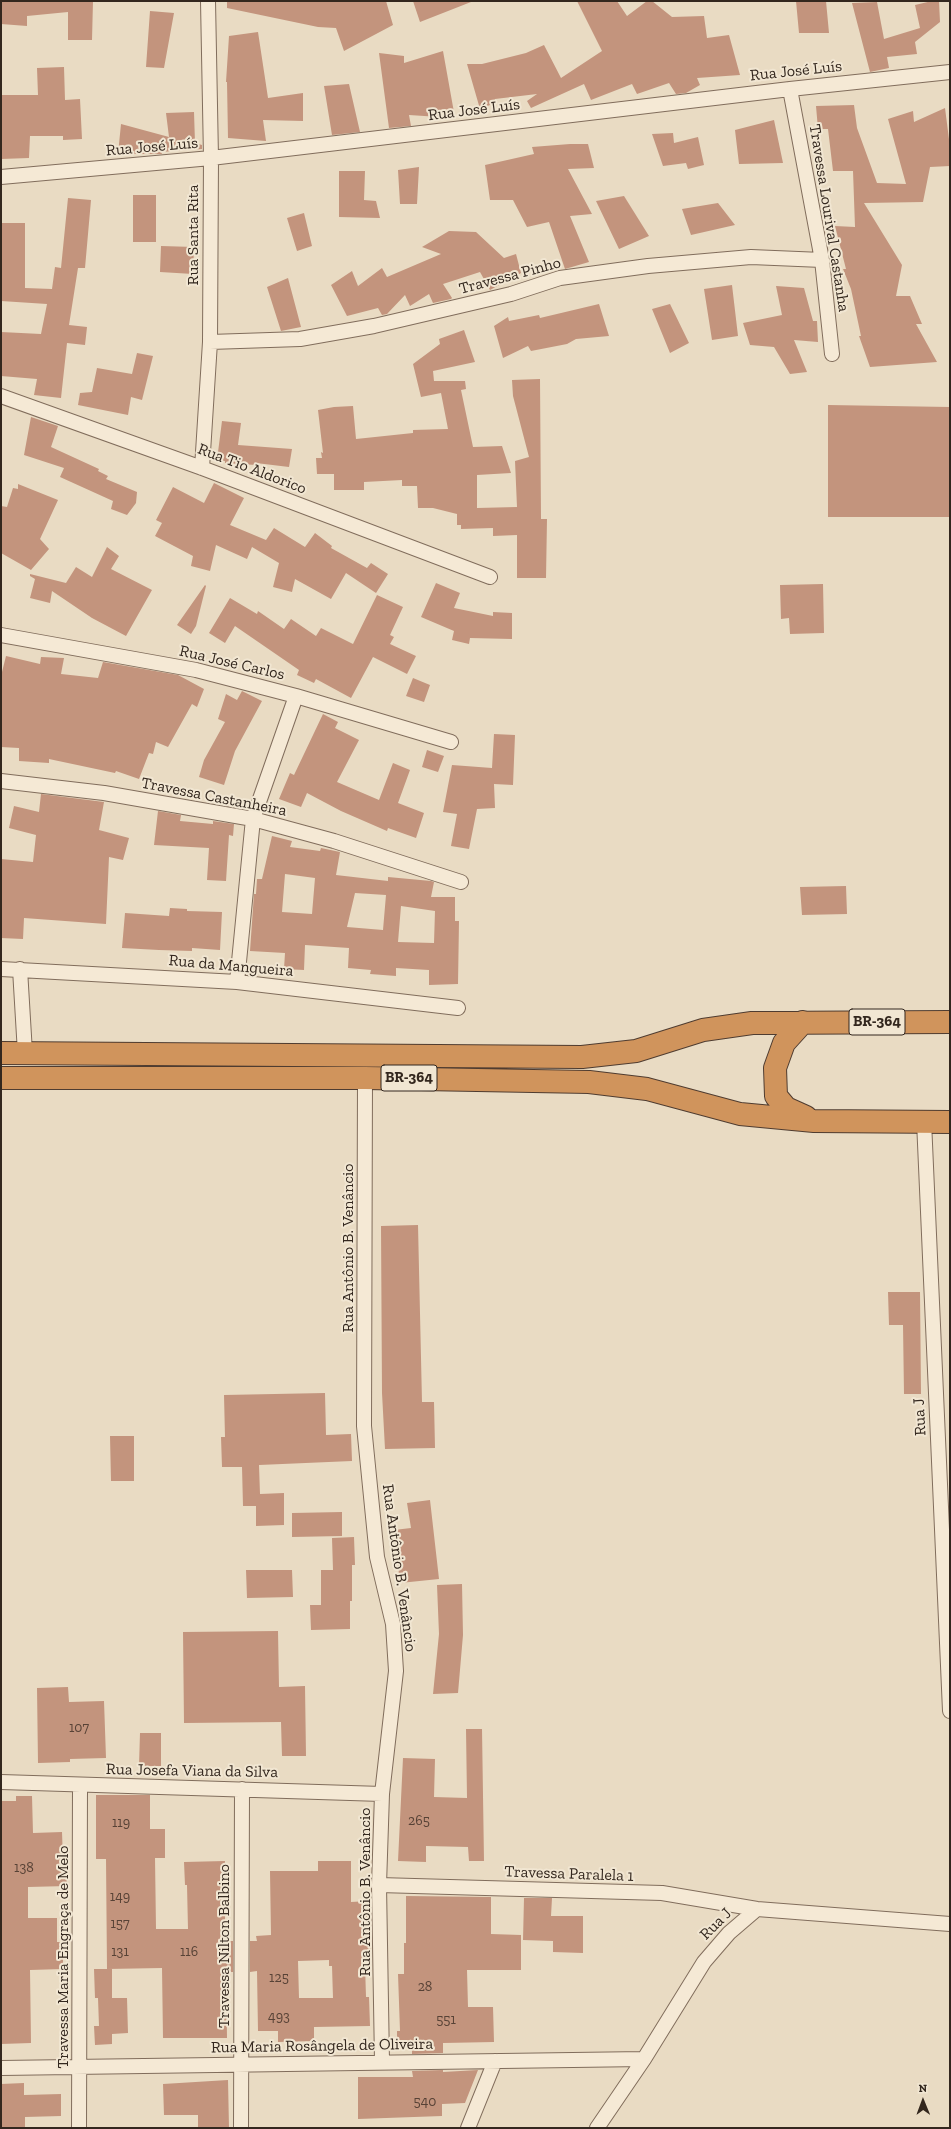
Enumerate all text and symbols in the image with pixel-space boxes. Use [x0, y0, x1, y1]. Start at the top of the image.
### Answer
street label: Rua José Luís [749, 57, 843, 85]
street label: Rua José Luís [427, 95, 521, 125]
street label: Travessa Lourival Castanha [805, 123, 853, 313]
street label: Rua José Luís [105, 133, 199, 161]
street label: Rua Santa Rita [183, 185, 203, 285]
street label: Travessa Pinho [457, 253, 563, 299]
street label: Rua Tio Aldorico [195, 439, 309, 499]
street label: Rua José Carlos [177, 642, 287, 684]
street label: Travessa Castanheira [140, 773, 288, 821]
street label: Rua da Mangueira [168, 951, 294, 981]
road number: BR-364 [849, 1009, 905, 1035]
road number: BR-364 [381, 1065, 437, 1091]
street label: Rua Antônio B. Venâncio [338, 1163, 358, 1333]
street label: Rua J [909, 1398, 931, 1436]
street label: Rua Antônio B. Venâncio [378, 1483, 420, 1653]
house number: 107 [69, 1720, 89, 1736]
street label: Rua Josefa Viana da Silva [106, 1760, 278, 1782]
street label: Rua Antônio B. Venâncio [355, 1807, 375, 1977]
house number: 265 [408, 1813, 430, 1829]
house number: 119 [112, 1815, 130, 1831]
street label: Travessa Maria Engraça de Melo [53, 1845, 73, 2069]
house number: 138 [14, 1860, 34, 1876]
street label: Travessa Paralela 1 [504, 1862, 634, 1886]
street label: Travessa Nilton Balbino [214, 1864, 234, 2028]
house number: 149 [110, 1889, 130, 1905]
street label: Rua J [696, 1904, 736, 1944]
house number: 157 [110, 1916, 130, 1932]
house number: 131 [111, 1944, 129, 1960]
house number: 116 [180, 1944, 198, 1960]
house number: 125 [269, 1970, 289, 1986]
house number: 28 [418, 1979, 432, 1995]
house number: 493 [268, 2009, 290, 2025]
house number: 551 [436, 2012, 456, 2028]
street label: Rua Maria Rosângela de Oliveira [211, 2034, 433, 2058]
north arrow [903, 2081, 943, 2121]
text: N [918, 2082, 927, 2095]
house number: 540 [414, 2094, 436, 2110]

